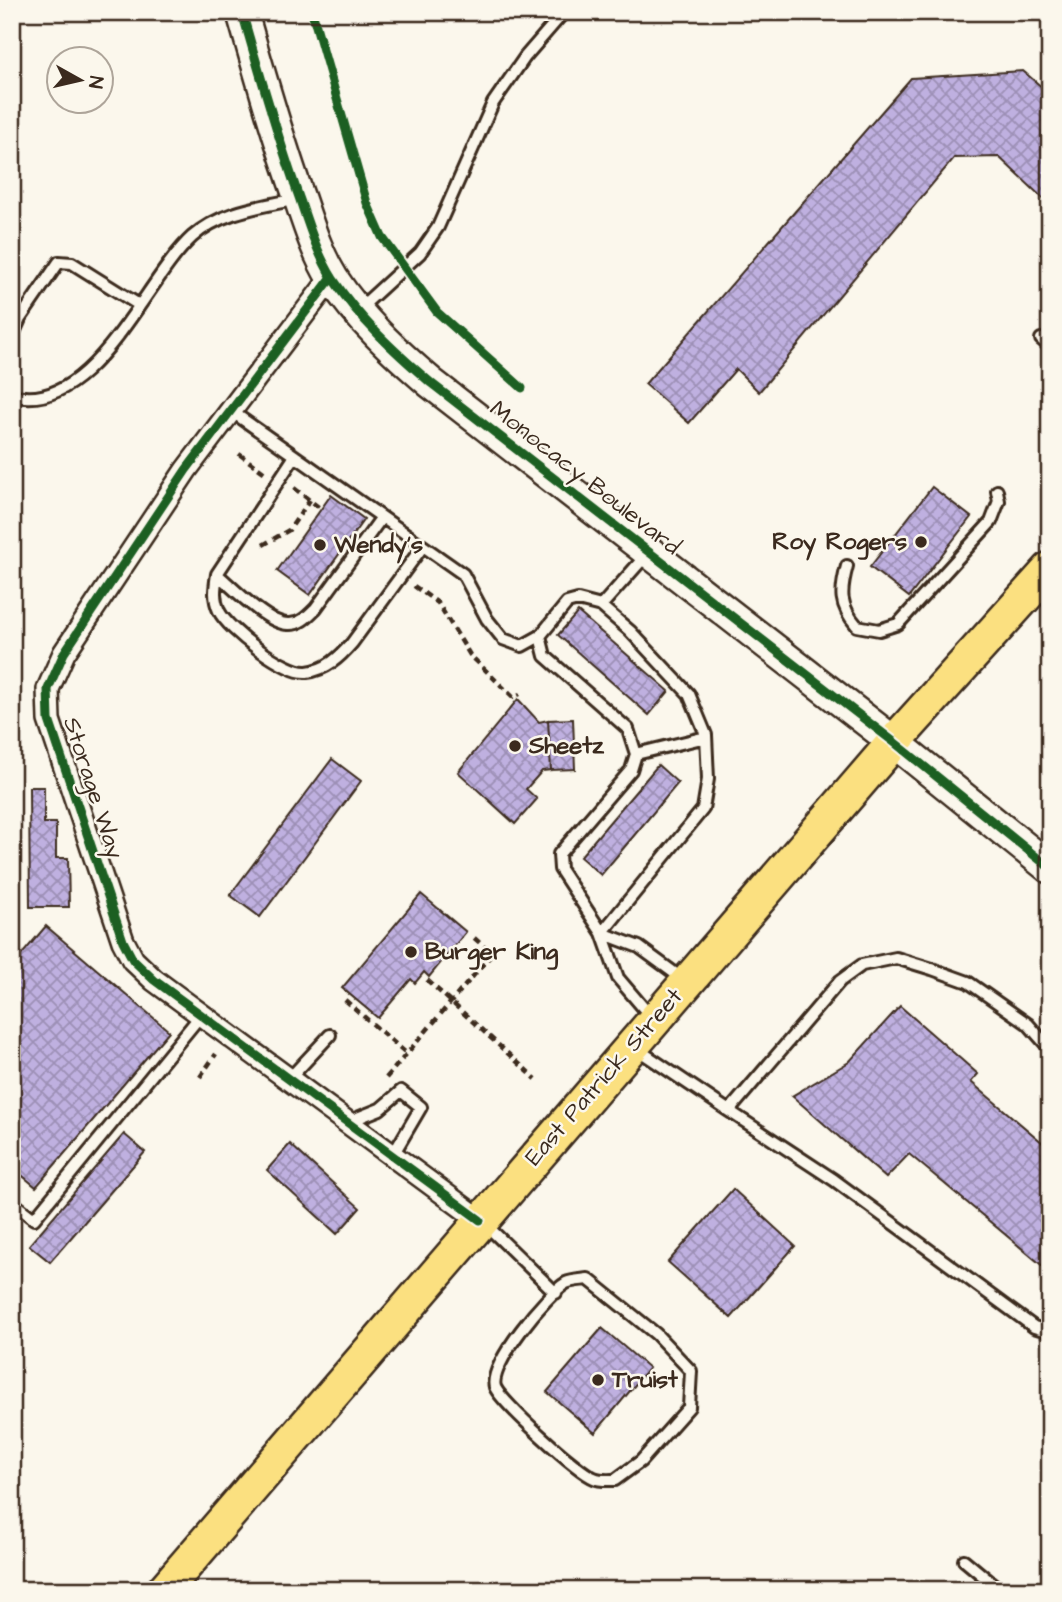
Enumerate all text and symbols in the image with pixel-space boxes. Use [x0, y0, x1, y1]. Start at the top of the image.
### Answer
north arrow [46, 46, 116, 116]
text: N [81, 74, 110, 90]
street label: Monocacy Boulevard [482, 393, 688, 564]
place label: Roy Rogers [772, 525, 907, 561]
place label: Wendy's [333, 528, 423, 564]
marker: Roy Rogers [913, 534, 929, 550]
marker: Wendy's [312, 537, 328, 553]
street label: Storage Way [53, 713, 132, 863]
place label: Sheetz [528, 729, 605, 763]
marker: Sheetz [507, 738, 523, 754]
place label: Burger King [425, 935, 559, 970]
marker: Burger King [403, 944, 419, 960]
street label: East Patrick Street [517, 981, 691, 1173]
place label: Truist [611, 1363, 678, 1397]
marker: Truist [590, 1372, 606, 1388]

